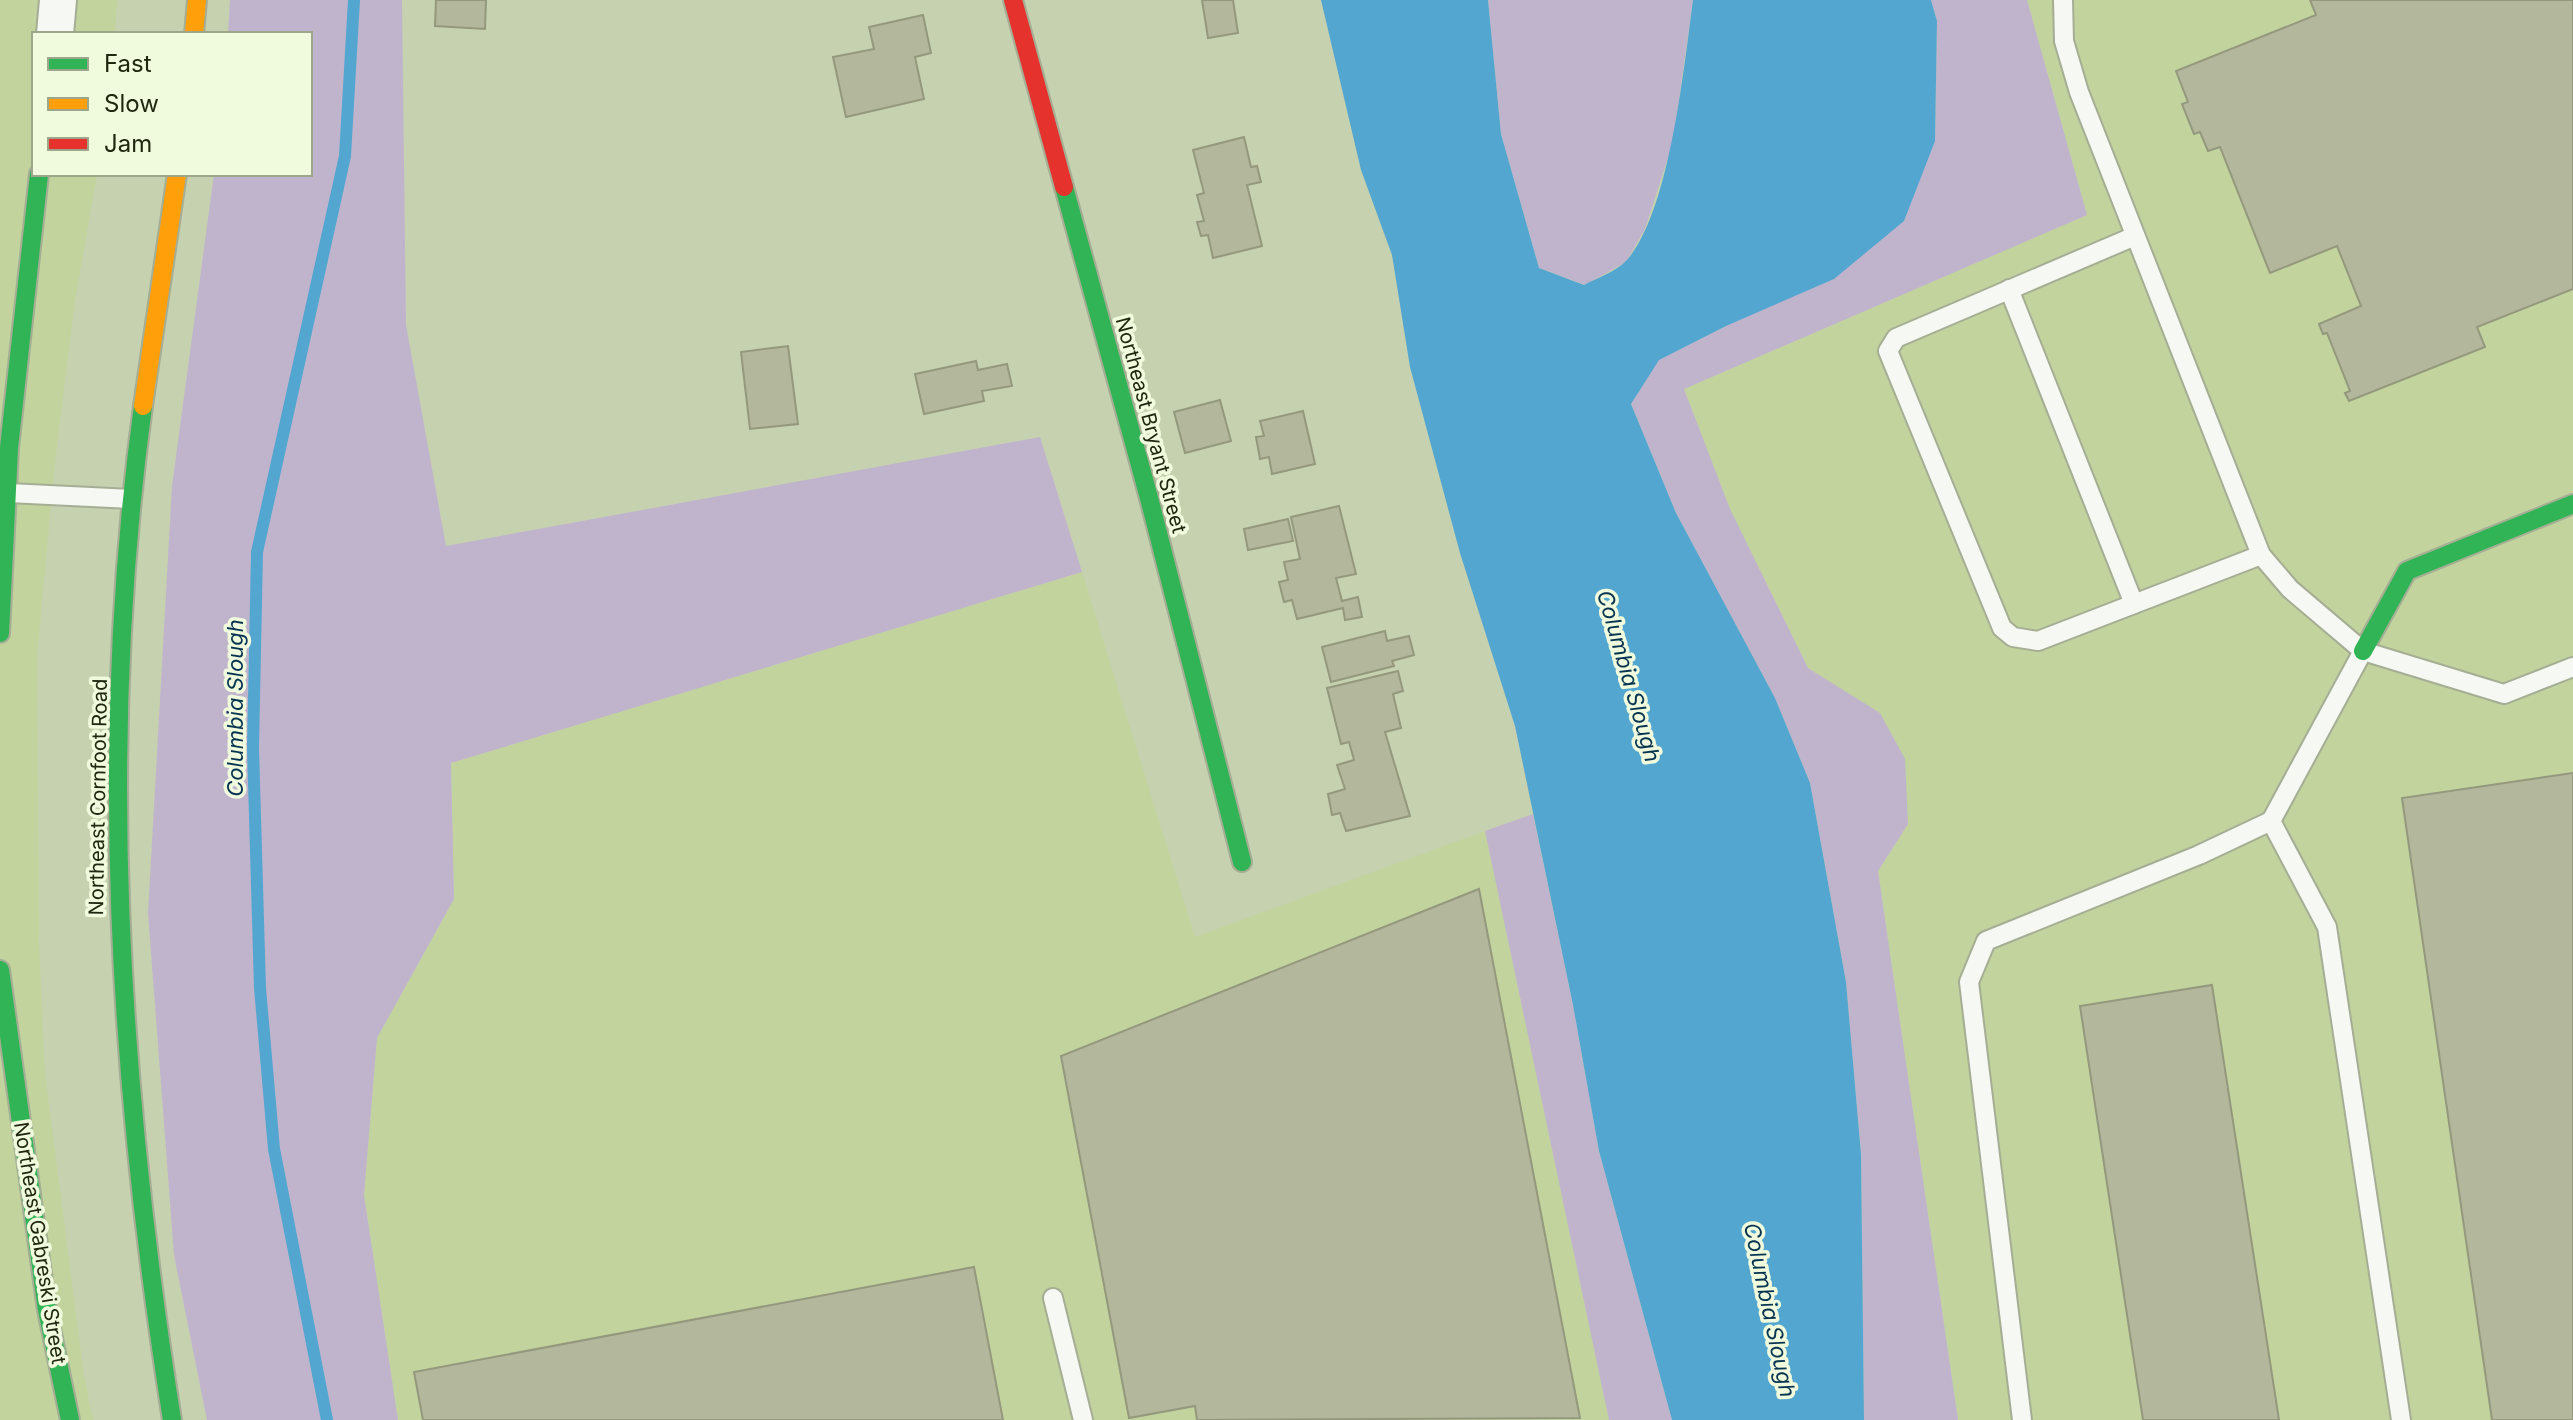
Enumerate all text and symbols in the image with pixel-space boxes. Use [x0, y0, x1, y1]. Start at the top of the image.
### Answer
legend [32, 32, 312, 176]
text: Fast [104, 49, 152, 78]
text: Slow [104, 89, 159, 118]
text: Jam [104, 129, 152, 158]
street label: Northeast Bryant Street [1111, 314, 1192, 536]
water label: Columbia Slough [1592, 587, 1666, 765]
water label: Columbia Slough [222, 619, 248, 797]
street label: Northeast Cornfoot Road [84, 679, 112, 915]
street label: Northeast Gabreski Street [9, 1120, 71, 1366]
water label: Columbia Slough [1739, 1220, 1801, 1400]

